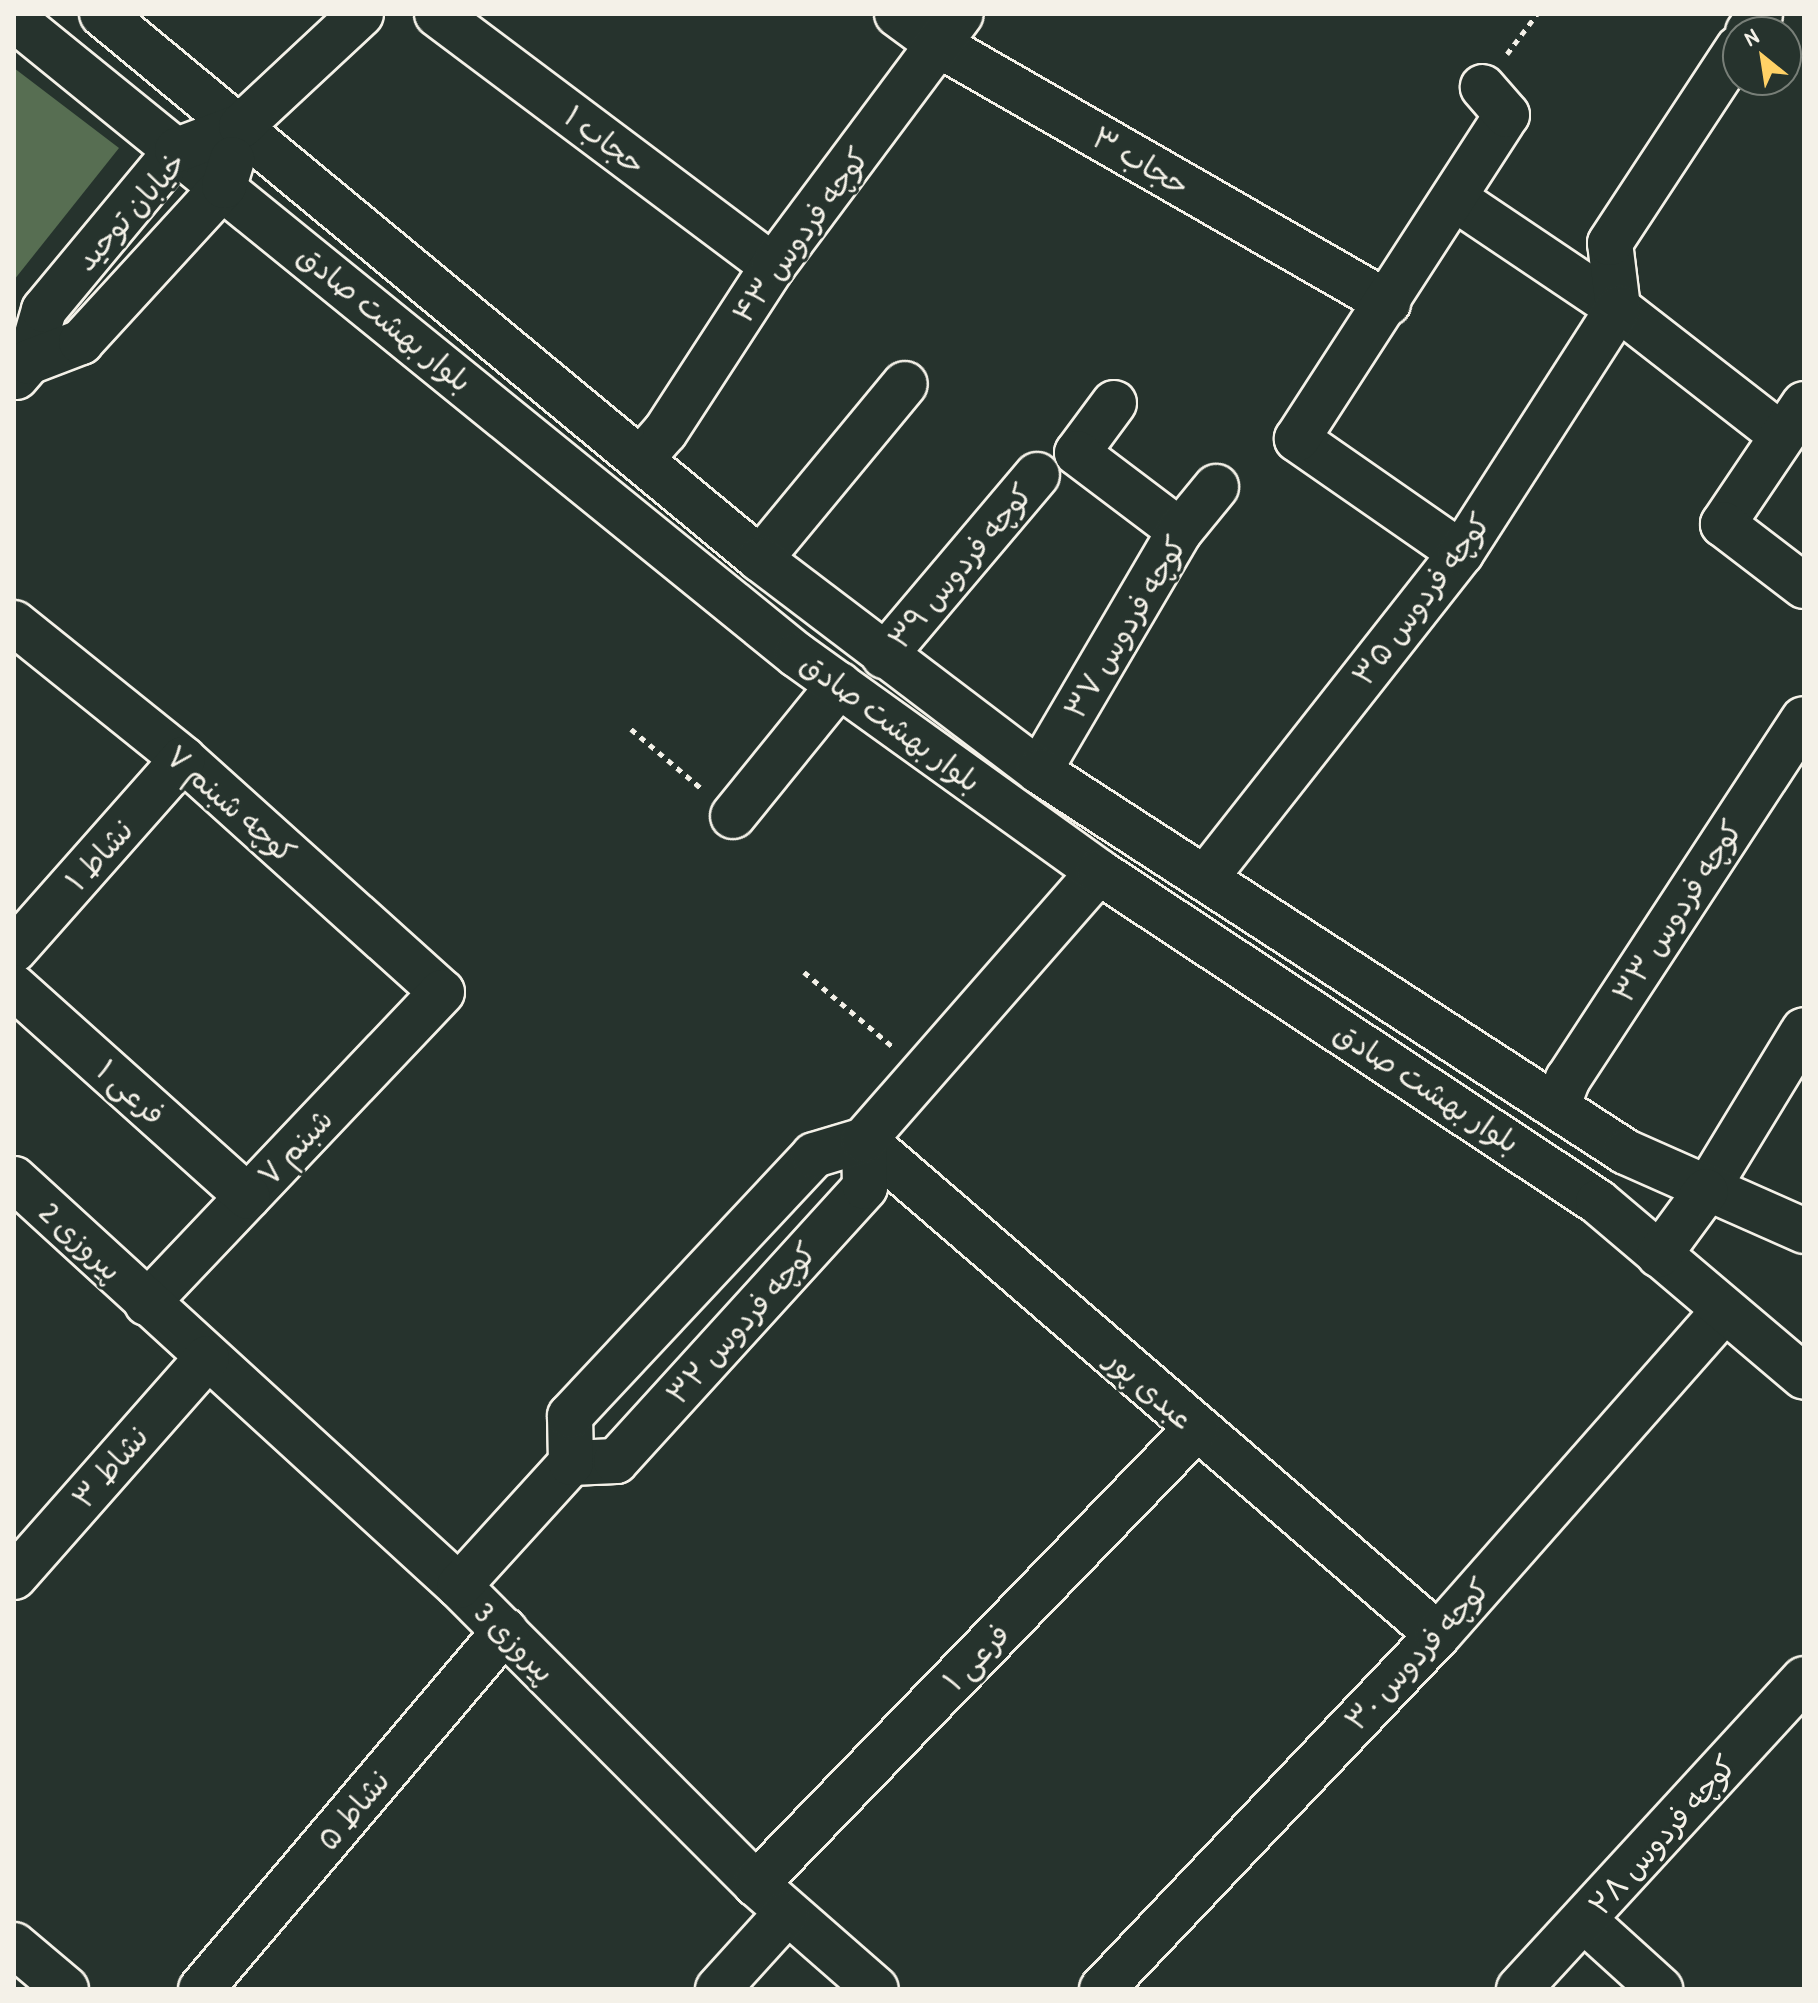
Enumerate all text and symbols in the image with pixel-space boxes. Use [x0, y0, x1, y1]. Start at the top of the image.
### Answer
north arrow [1722, 16, 1802, 96]
text: N [1738, 21, 1764, 53]
street label: حجاب ۱ [557, 98, 653, 182]
street label: حجاب ۳ [1086, 119, 1196, 203]
street label: کوچه فردوس ۴۳ [724, 140, 876, 330]
street label: خیابان توحید [67, 144, 193, 278]
street label: بلوار بهشت صادق [291, 237, 479, 399]
street label: کوچه فردوس ۳۹ [881, 476, 1039, 656]
street label: کوچه فردوس ۳۵ [1345, 506, 1497, 692]
street label: کوچه فردوس ۳۷ [1056, 529, 1194, 725]
street label: بلوار بهشت صادق [794, 645, 988, 799]
street label: کوچه شبنم ۷ [159, 738, 303, 870]
street label: نشاط ۱ [58, 812, 140, 898]
street label: کوچه فردوس ۳۳ [1605, 813, 1749, 1009]
street label: بلوار بهشت صادق [1328, 1014, 1526, 1160]
street label: فرعی ۱ [89, 1052, 173, 1132]
street label: شبنم ۷ [250, 1101, 340, 1193]
street label: پیروزی 2 [32, 1194, 130, 1288]
street label: کوچه فردوس ۳۲ [659, 1234, 823, 1412]
street label: عبدی پور [1099, 1341, 1201, 1437]
street label: نشاط ۳ [65, 1419, 155, 1515]
street label: کوچه فردوس ۳۰ [1337, 1570, 1497, 1738]
street label: پیروزی 3 [467, 1594, 563, 1690]
street label: فرعی ۱ [935, 1616, 1017, 1698]
street label: کوچه فردوس ۲۸ [1581, 1748, 1743, 1922]
street label: نشاط ۵ [309, 1763, 397, 1857]

